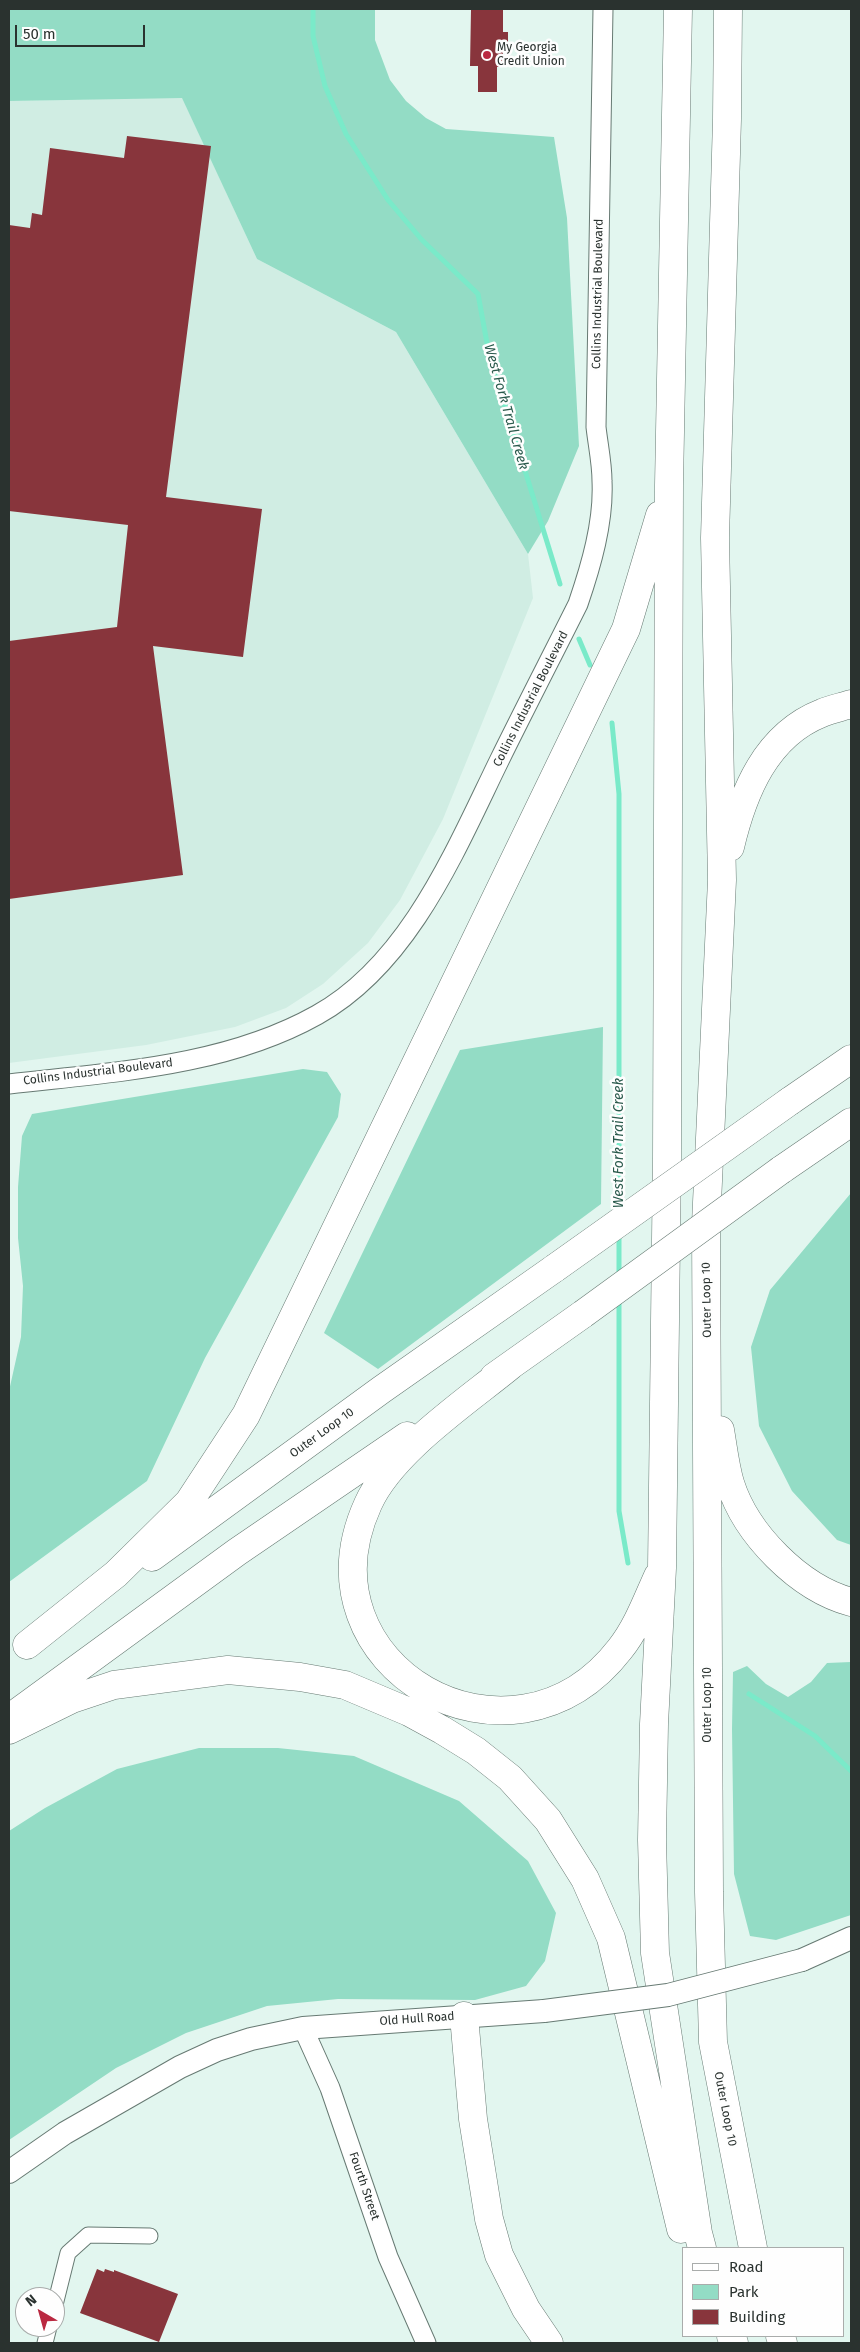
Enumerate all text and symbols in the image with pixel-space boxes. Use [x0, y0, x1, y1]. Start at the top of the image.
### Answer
scale bar [18, 15, 148, 47]
text: 50 m [23, 25, 56, 43]
place label: My Georgia Credit Union [497, 41, 565, 69]
marker: My Georgia Credit Union [481, 49, 493, 61]
street label: Collins Industrial Boulevard [589, 219, 607, 369]
water label: West Fork Trail Creek [480, 342, 532, 472]
street label: Collins Industrial Boulevard [490, 629, 572, 769]
street label: Collins Industrial Boulevard [22, 1056, 174, 1088]
water label: West Fork Trail Creek [611, 1078, 627, 1208]
street label: Outer Loop 10 [699, 1262, 715, 1338]
street label: Outer Loop 10 [287, 1405, 357, 1461]
street label: Outer Loop 10 [701, 1667, 715, 1743]
street label: Old Hull Road [379, 2009, 455, 2029]
street label: Outer Loop 10 [711, 2070, 739, 2148]
street label: Fourth Street [346, 2150, 382, 2222]
legend [682, 2247, 845, 2337]
text: Road [729, 2258, 764, 2276]
text: Park [729, 2283, 759, 2301]
north arrow [15, 2287, 65, 2337]
text: N [22, 2291, 40, 2310]
text: Building [729, 2308, 785, 2326]

